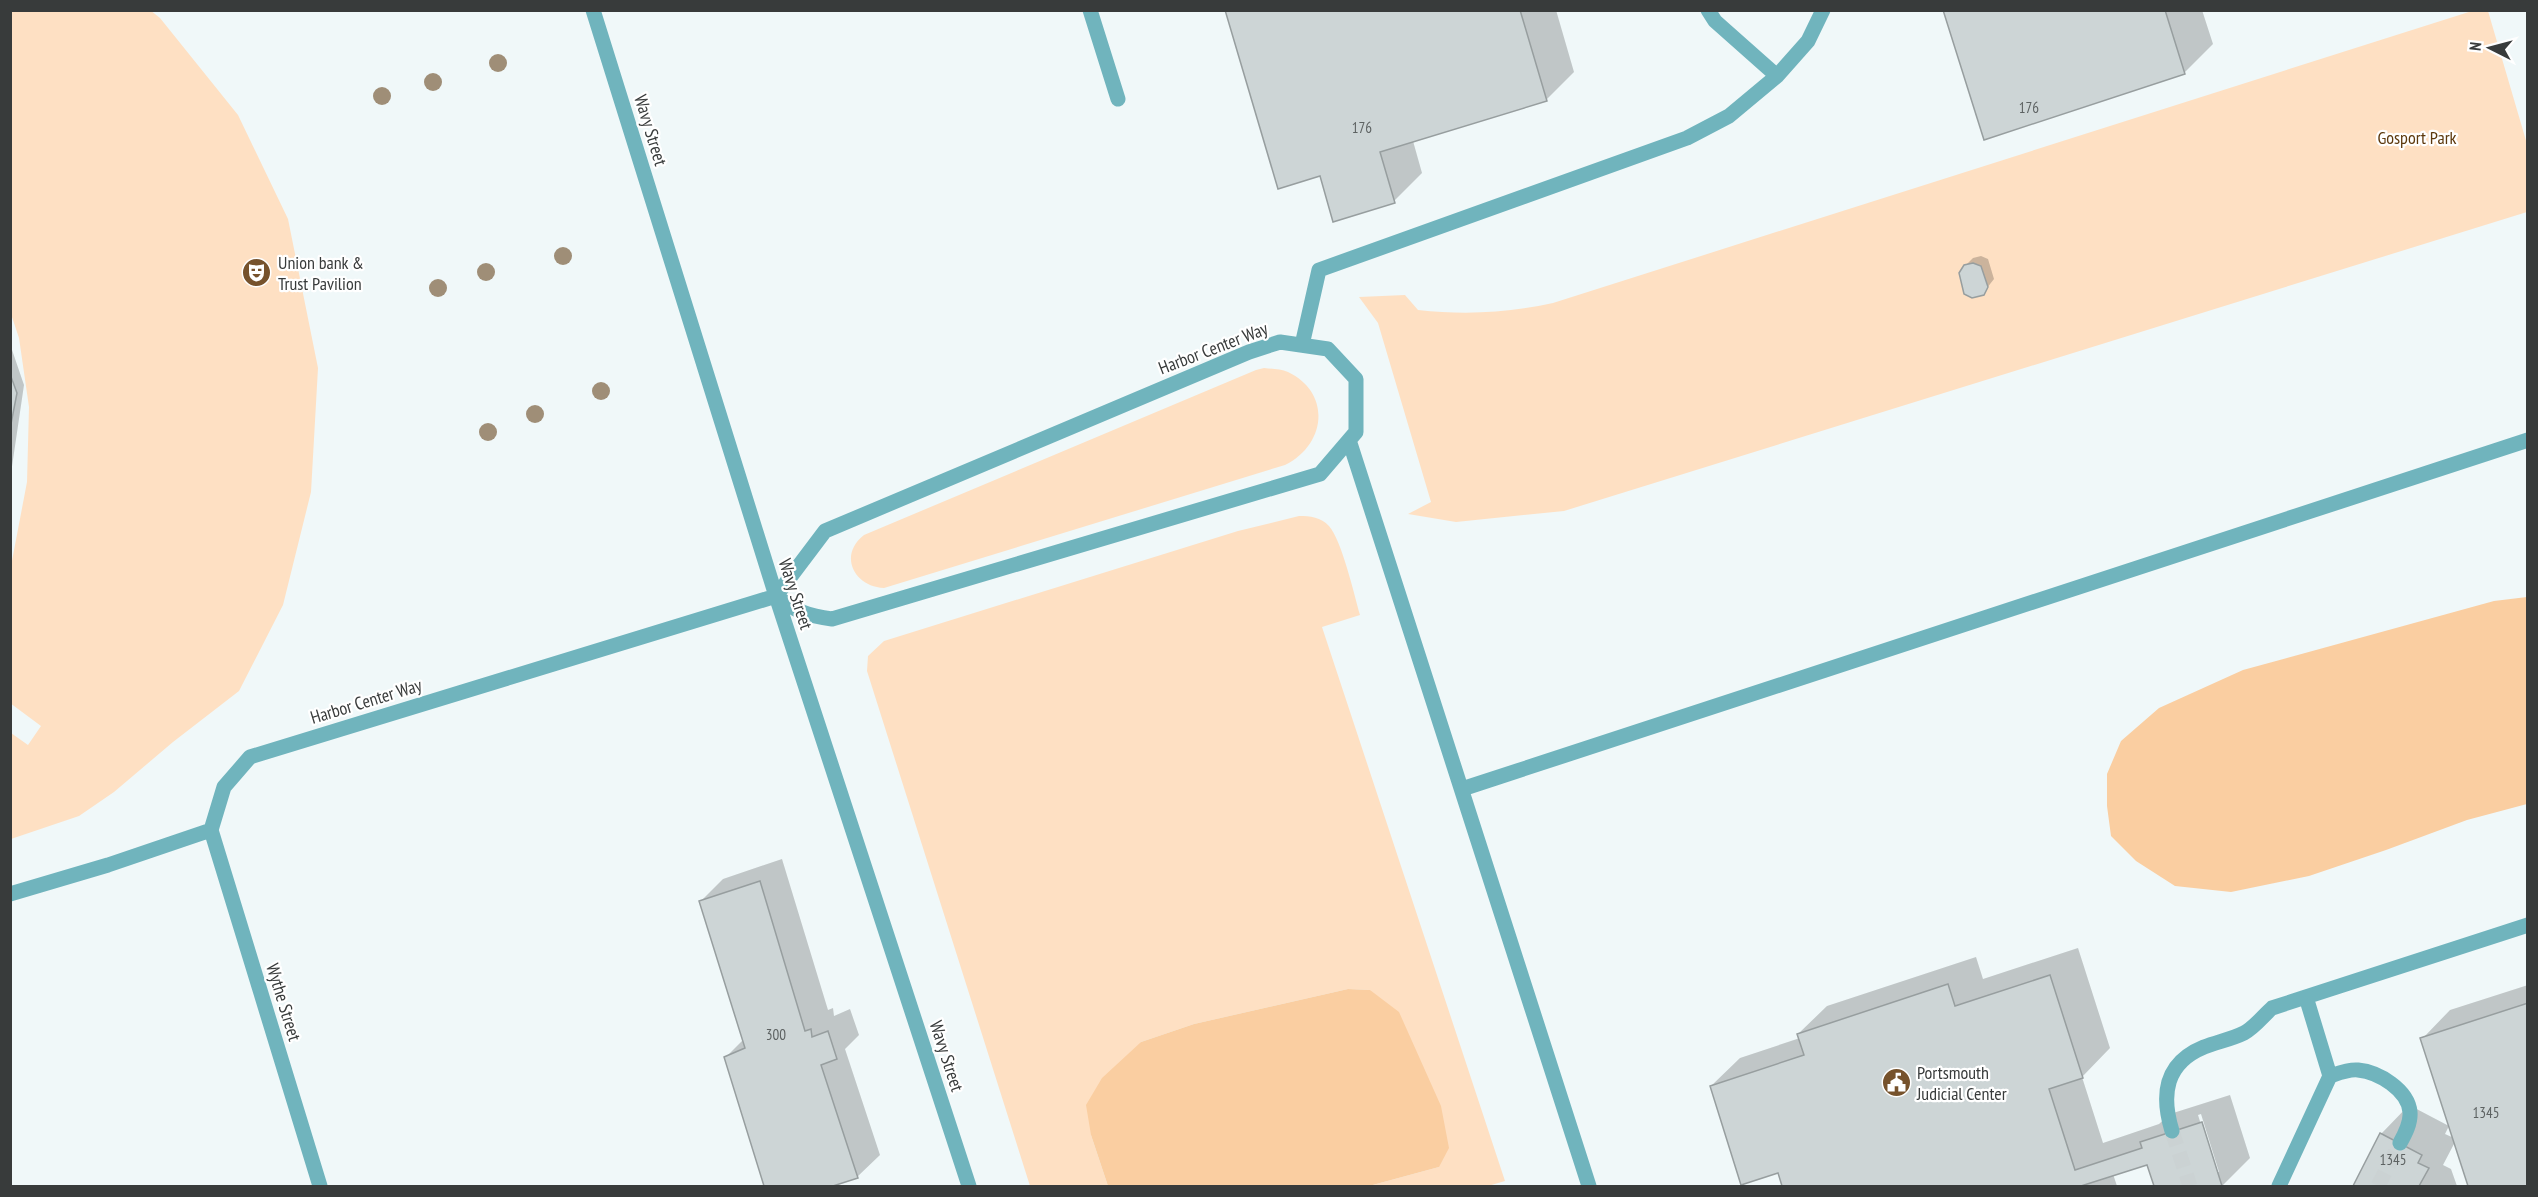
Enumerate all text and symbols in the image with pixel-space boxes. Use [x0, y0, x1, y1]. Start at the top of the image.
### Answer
north arrow [2460, 18, 2520, 78]
text: N [2465, 41, 2485, 52]
street label: Wavy Street [629, 92, 673, 168]
house number: 176 [2019, 98, 2039, 117]
house number: 176 [1352, 118, 1372, 137]
park label: Gosport Park [2377, 126, 2457, 149]
place label: Union bank & Trust Pavilion [278, 251, 364, 295]
theatre icon: Union bank & Trust Pavilion [241, 256, 273, 288]
street label: Harbor Center Way [1155, 317, 1271, 379]
street label: Wavy Street [774, 556, 818, 632]
street label: Harbor Center Way [307, 673, 425, 729]
street label: Wythe Street [261, 960, 307, 1044]
street label: Wavy Street [925, 1018, 969, 1094]
house number: 300 [766, 1025, 786, 1044]
place label: Portsmouth Judicial Center [1916, 1061, 2007, 1105]
public building icon: Portsmouth Judicial Center [1880, 1066, 1912, 1098]
house number: 1345 [2472, 1103, 2500, 1122]
house number: 1345 [2379, 1150, 2407, 1169]

